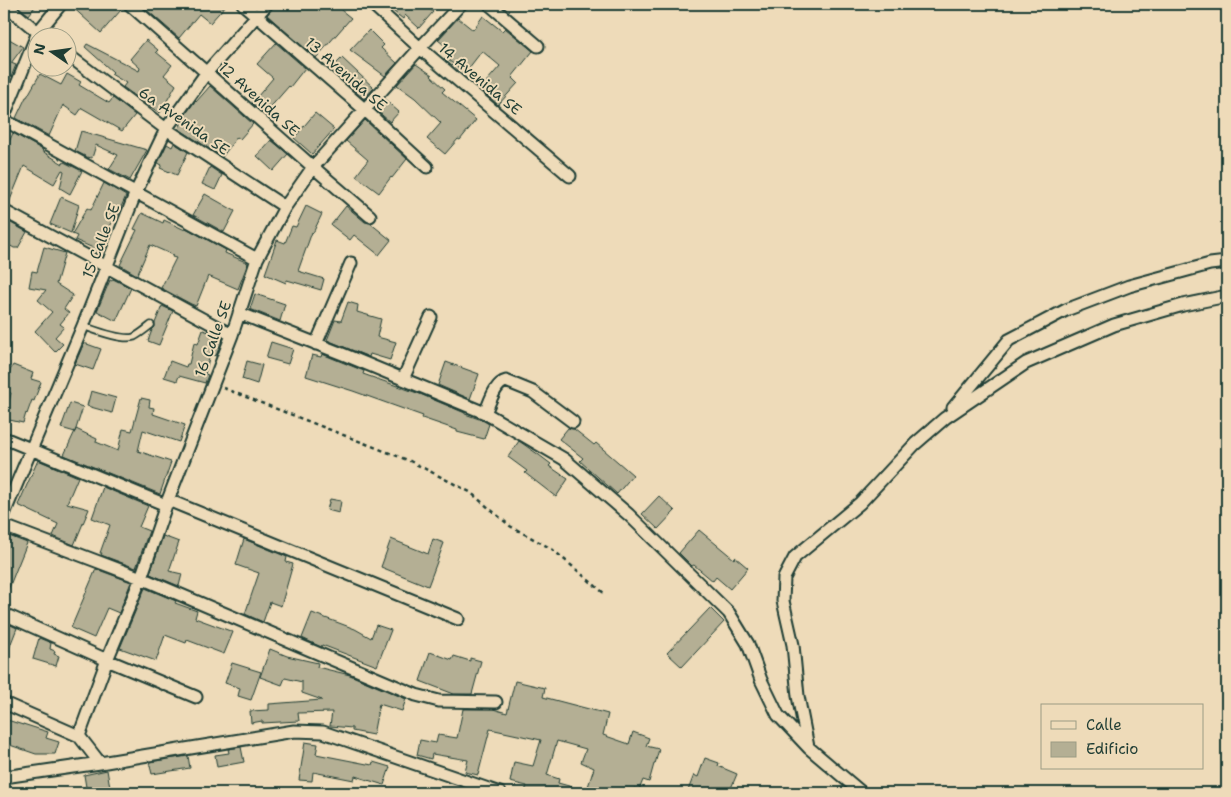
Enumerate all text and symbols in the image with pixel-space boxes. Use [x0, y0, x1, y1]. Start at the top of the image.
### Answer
north arrow [28, 28, 78, 78]
street label: 13 Avenida SE [301, 33, 391, 115]
street label: 14 Avenida SE [434, 38, 526, 120]
text: N [29, 42, 49, 57]
street label: 12 Avenida SE [214, 57, 304, 141]
street label: 6a Avenida SE [135, 82, 233, 160]
street label: 15 Calle SE [78, 201, 124, 281]
street label: 16 Calle SE [190, 298, 236, 380]
legend [1041, 704, 1204, 770]
text: Calle [1086, 715, 1122, 735]
text: Edificio [1086, 739, 1138, 759]

